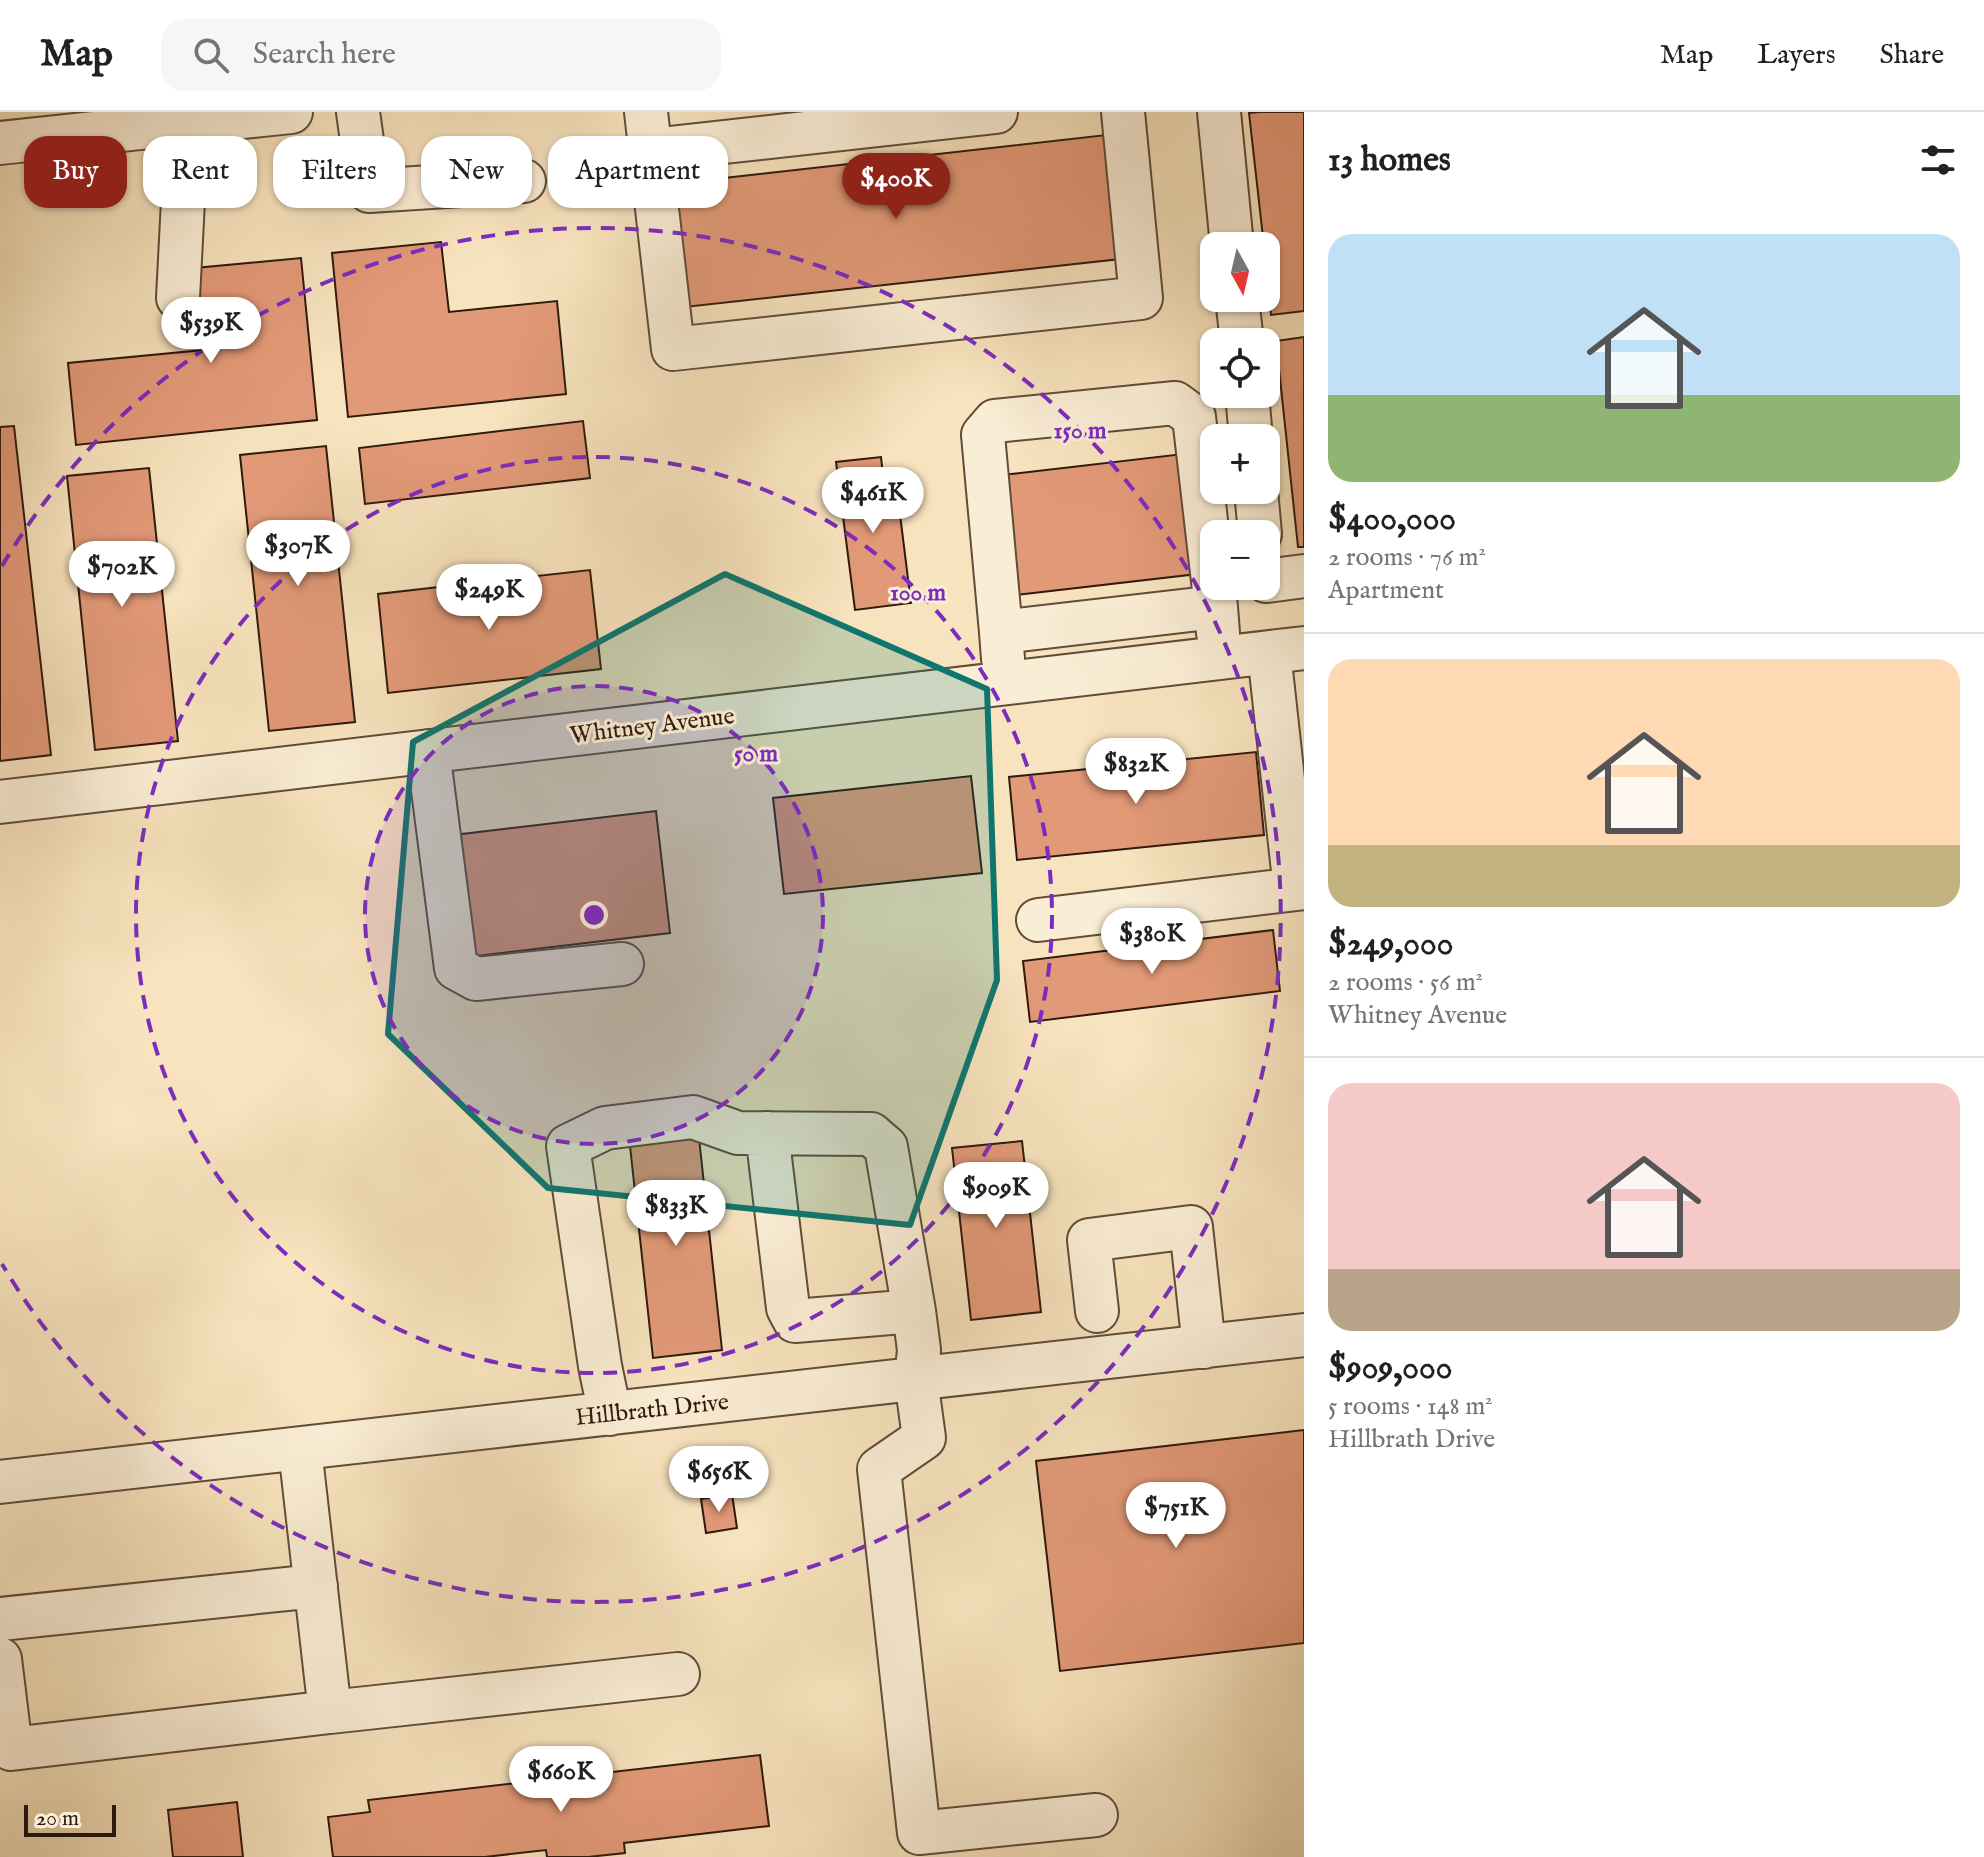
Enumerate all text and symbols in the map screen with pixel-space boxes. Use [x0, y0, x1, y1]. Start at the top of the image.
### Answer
search box [161, 19, 721, 91]
text: Map [40, 31, 113, 79]
icon: search [189, 33, 233, 77]
text: Search here [253, 36, 396, 74]
text: Map [1660, 38, 1713, 73]
text: Layers [1757, 38, 1836, 73]
text: Share [1880, 38, 1944, 73]
chip: Buy [24, 136, 127, 208]
chip: Rent [143, 136, 257, 208]
chip: Filters [273, 136, 405, 208]
chip: New [421, 136, 532, 208]
chip: Apartment [548, 136, 728, 208]
icon: filters [1916, 138, 1960, 182]
text: 13 homes [1328, 139, 1451, 182]
pin: $400K [840, 153, 952, 221]
text: $400K [860, 162, 932, 195]
north arrow [1200, 232, 1280, 312]
map controls [1200, 232, 1280, 600]
icon: home [1572, 286, 1716, 430]
pin: $539K [155, 297, 267, 365]
text: $539K [179, 306, 243, 339]
button: locate [1200, 328, 1280, 408]
text: 150 m [1053, 416, 1107, 447]
button: + [1200, 424, 1280, 504]
pin: $461K [817, 467, 929, 535]
text: $461K [840, 476, 906, 509]
text: $400,000 [1328, 498, 1456, 541]
pin: $307K [242, 520, 354, 588]
button: − [1200, 520, 1280, 600]
text: $307K [264, 529, 332, 562]
pin: $702K [66, 541, 178, 609]
text: 2 rooms · 76 m² [1328, 541, 1486, 574]
text: $702K [87, 550, 157, 583]
pin: $249K [433, 564, 545, 632]
text: $249K [454, 573, 524, 606]
text: Apartment [1328, 574, 1444, 607]
text: 100 m [890, 578, 947, 609]
street label: Whitney Avenue [568, 701, 736, 752]
icon: home [1572, 711, 1716, 855]
pin: $832K [1080, 738, 1192, 806]
text: 50 m [734, 739, 779, 770]
text: $832K [1103, 747, 1169, 780]
centre of rings [580, 901, 608, 929]
pin: $380K [1096, 908, 1208, 976]
text: $380K [1119, 917, 1185, 950]
text: $249,000 [1328, 923, 1453, 966]
text: 2 rooms · 56 m² [1328, 966, 1483, 999]
text: Whitney Avenue [1328, 999, 1507, 1032]
icon: home [1572, 1135, 1716, 1279]
pin: $909K [940, 1162, 1052, 1230]
text: $909K [962, 1171, 1030, 1204]
pin: $833K [620, 1180, 732, 1248]
text: $833K [645, 1189, 707, 1222]
text: $909,000 [1328, 1347, 1452, 1390]
street label: Hillbrath Drive [574, 1387, 730, 1434]
text: 5 rooms · 148 m² [1328, 1390, 1493, 1423]
text: Hillbrath Drive [1328, 1423, 1495, 1456]
pin: $656K [663, 1446, 775, 1514]
text: $656K [687, 1455, 751, 1488]
pin: $751K [1120, 1482, 1232, 1550]
text: $751K [1144, 1491, 1208, 1524]
pin: $660K [505, 1746, 617, 1814]
text: $660K [527, 1755, 595, 1788]
scale bar [24, 1801, 116, 1837]
text: 20 m [36, 1805, 79, 1833]

